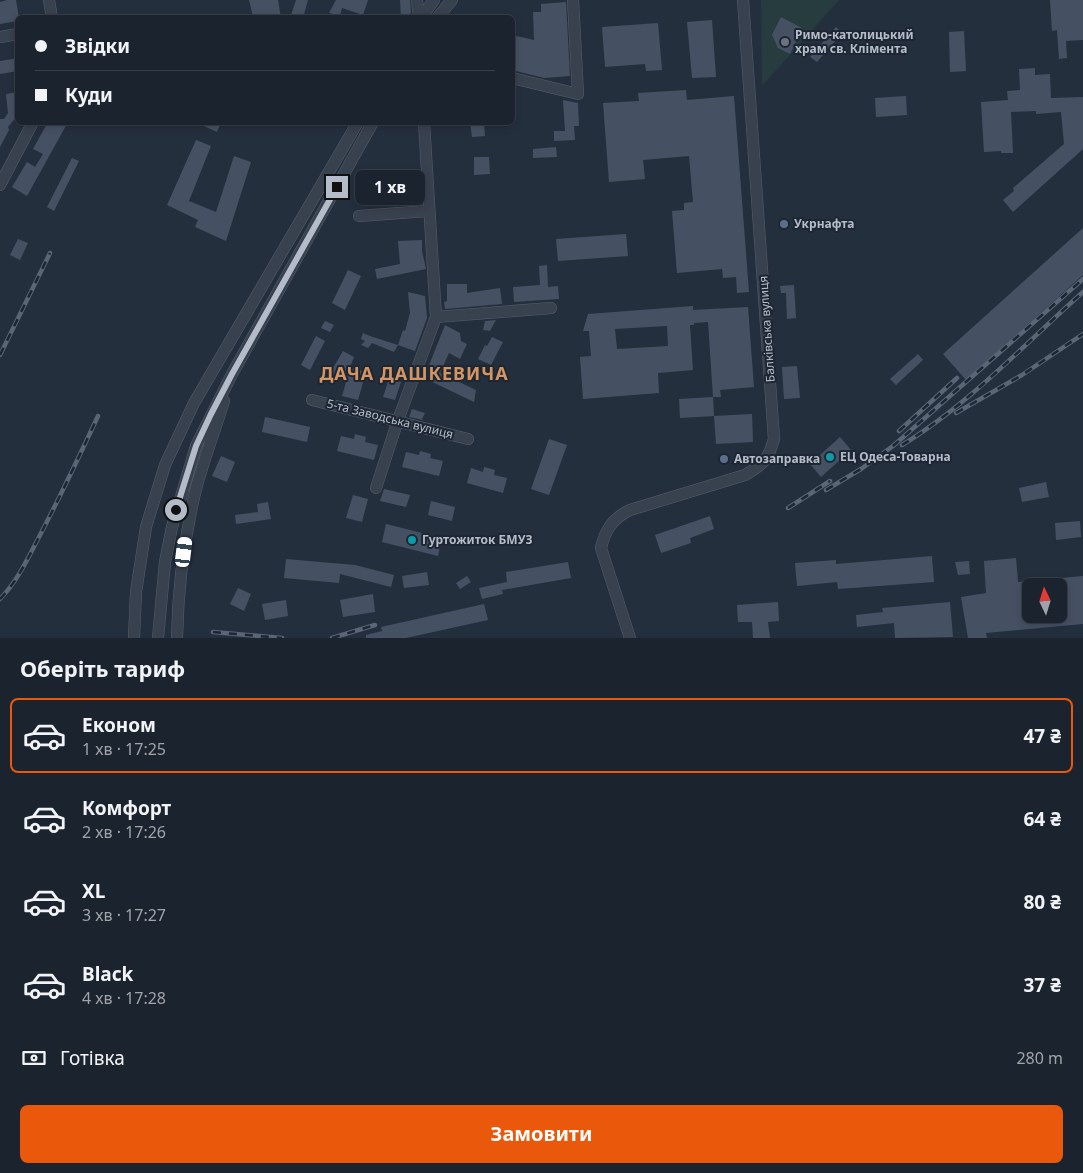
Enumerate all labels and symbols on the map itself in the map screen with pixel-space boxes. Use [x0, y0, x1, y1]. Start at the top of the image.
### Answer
place label: Римо-католицький храм св. Клімента [795, 26, 914, 57]
marker: Римо-католицький храм св. Клімента [779, 36, 791, 48]
callout: 1 хв [354, 170, 424, 204]
route end [326, 176, 348, 198]
place label: Укрнафта [794, 215, 854, 232]
marker: Укрнафта [778, 218, 790, 230]
street label: Балківська вулиця [754, 275, 779, 383]
district label: ДАЧА ДАШКЕВИЧА [319, 361, 509, 385]
street label: 5-та Заводська вулиця [325, 395, 455, 442]
place label: ЕЦ Одеса-Товарна [840, 448, 951, 465]
place label: Автозаправка [734, 450, 820, 467]
marker: ЕЦ Одеса-Товарна [824, 451, 836, 463]
marker: Автозаправка [718, 453, 730, 465]
route start [165, 499, 187, 521]
place label: Гуртожиток БМУЗ [422, 531, 533, 548]
marker: Гуртожиток БМУЗ [406, 534, 418, 546]
car [174, 536, 193, 568]
north arrow [1022, 578, 1068, 622]

